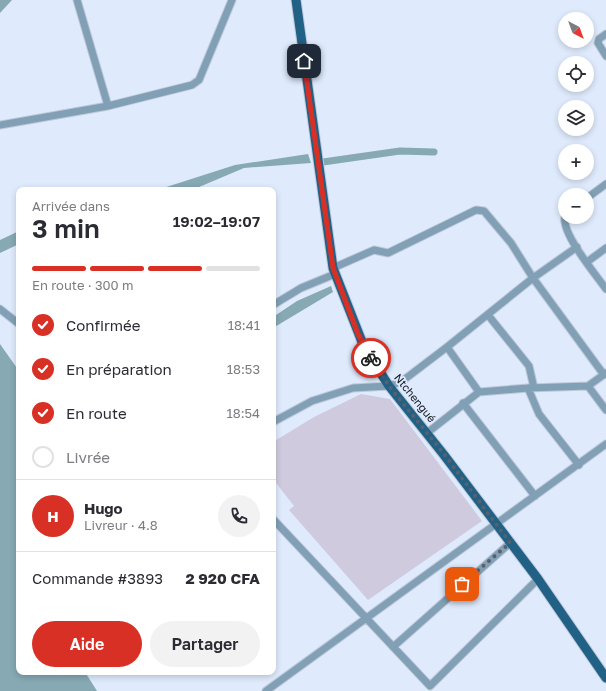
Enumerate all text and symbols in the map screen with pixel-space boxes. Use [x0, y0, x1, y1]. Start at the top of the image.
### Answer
north arrow [558, 12, 594, 48]
map controls [558, 12, 594, 224]
pin [287, 44, 321, 78]
icon: home [293, 50, 315, 72]
button: locate [558, 56, 594, 92]
button: layers [558, 100, 594, 136]
button: + [558, 144, 594, 180]
button: − [558, 188, 594, 224]
text: Arrivée dans [32, 198, 110, 214]
text: 19:02–19:07 [173, 212, 260, 230]
text: 3 min [32, 213, 100, 244]
text: En route · 300 m [32, 277, 133, 293]
icon: check [32, 314, 54, 336]
text: Confirmée [66, 316, 140, 334]
text: 18:41 [228, 317, 260, 333]
courier [351, 338, 391, 378]
icon: bike [360, 347, 382, 369]
icon: check [32, 358, 54, 380]
text: En préparation [66, 360, 172, 378]
text: 18:53 [227, 361, 260, 377]
street label: Ntchengué [392, 371, 439, 424]
icon: check [32, 402, 54, 424]
text: En route [66, 404, 127, 422]
text: 18:54 [226, 405, 260, 421]
text: Livrée [66, 448, 110, 466]
button: phone [218, 495, 260, 537]
text: Hugo [84, 499, 123, 517]
text: H [47, 507, 59, 525]
text: Livreur · 4.8 [84, 517, 158, 533]
pin [445, 567, 479, 601]
text: Commande #3893 [32, 569, 163, 587]
text: 2 920 CFA [185, 569, 260, 587]
icon: bag [451, 573, 473, 595]
button: Aide [32, 621, 142, 667]
button: Partager [150, 621, 260, 667]

